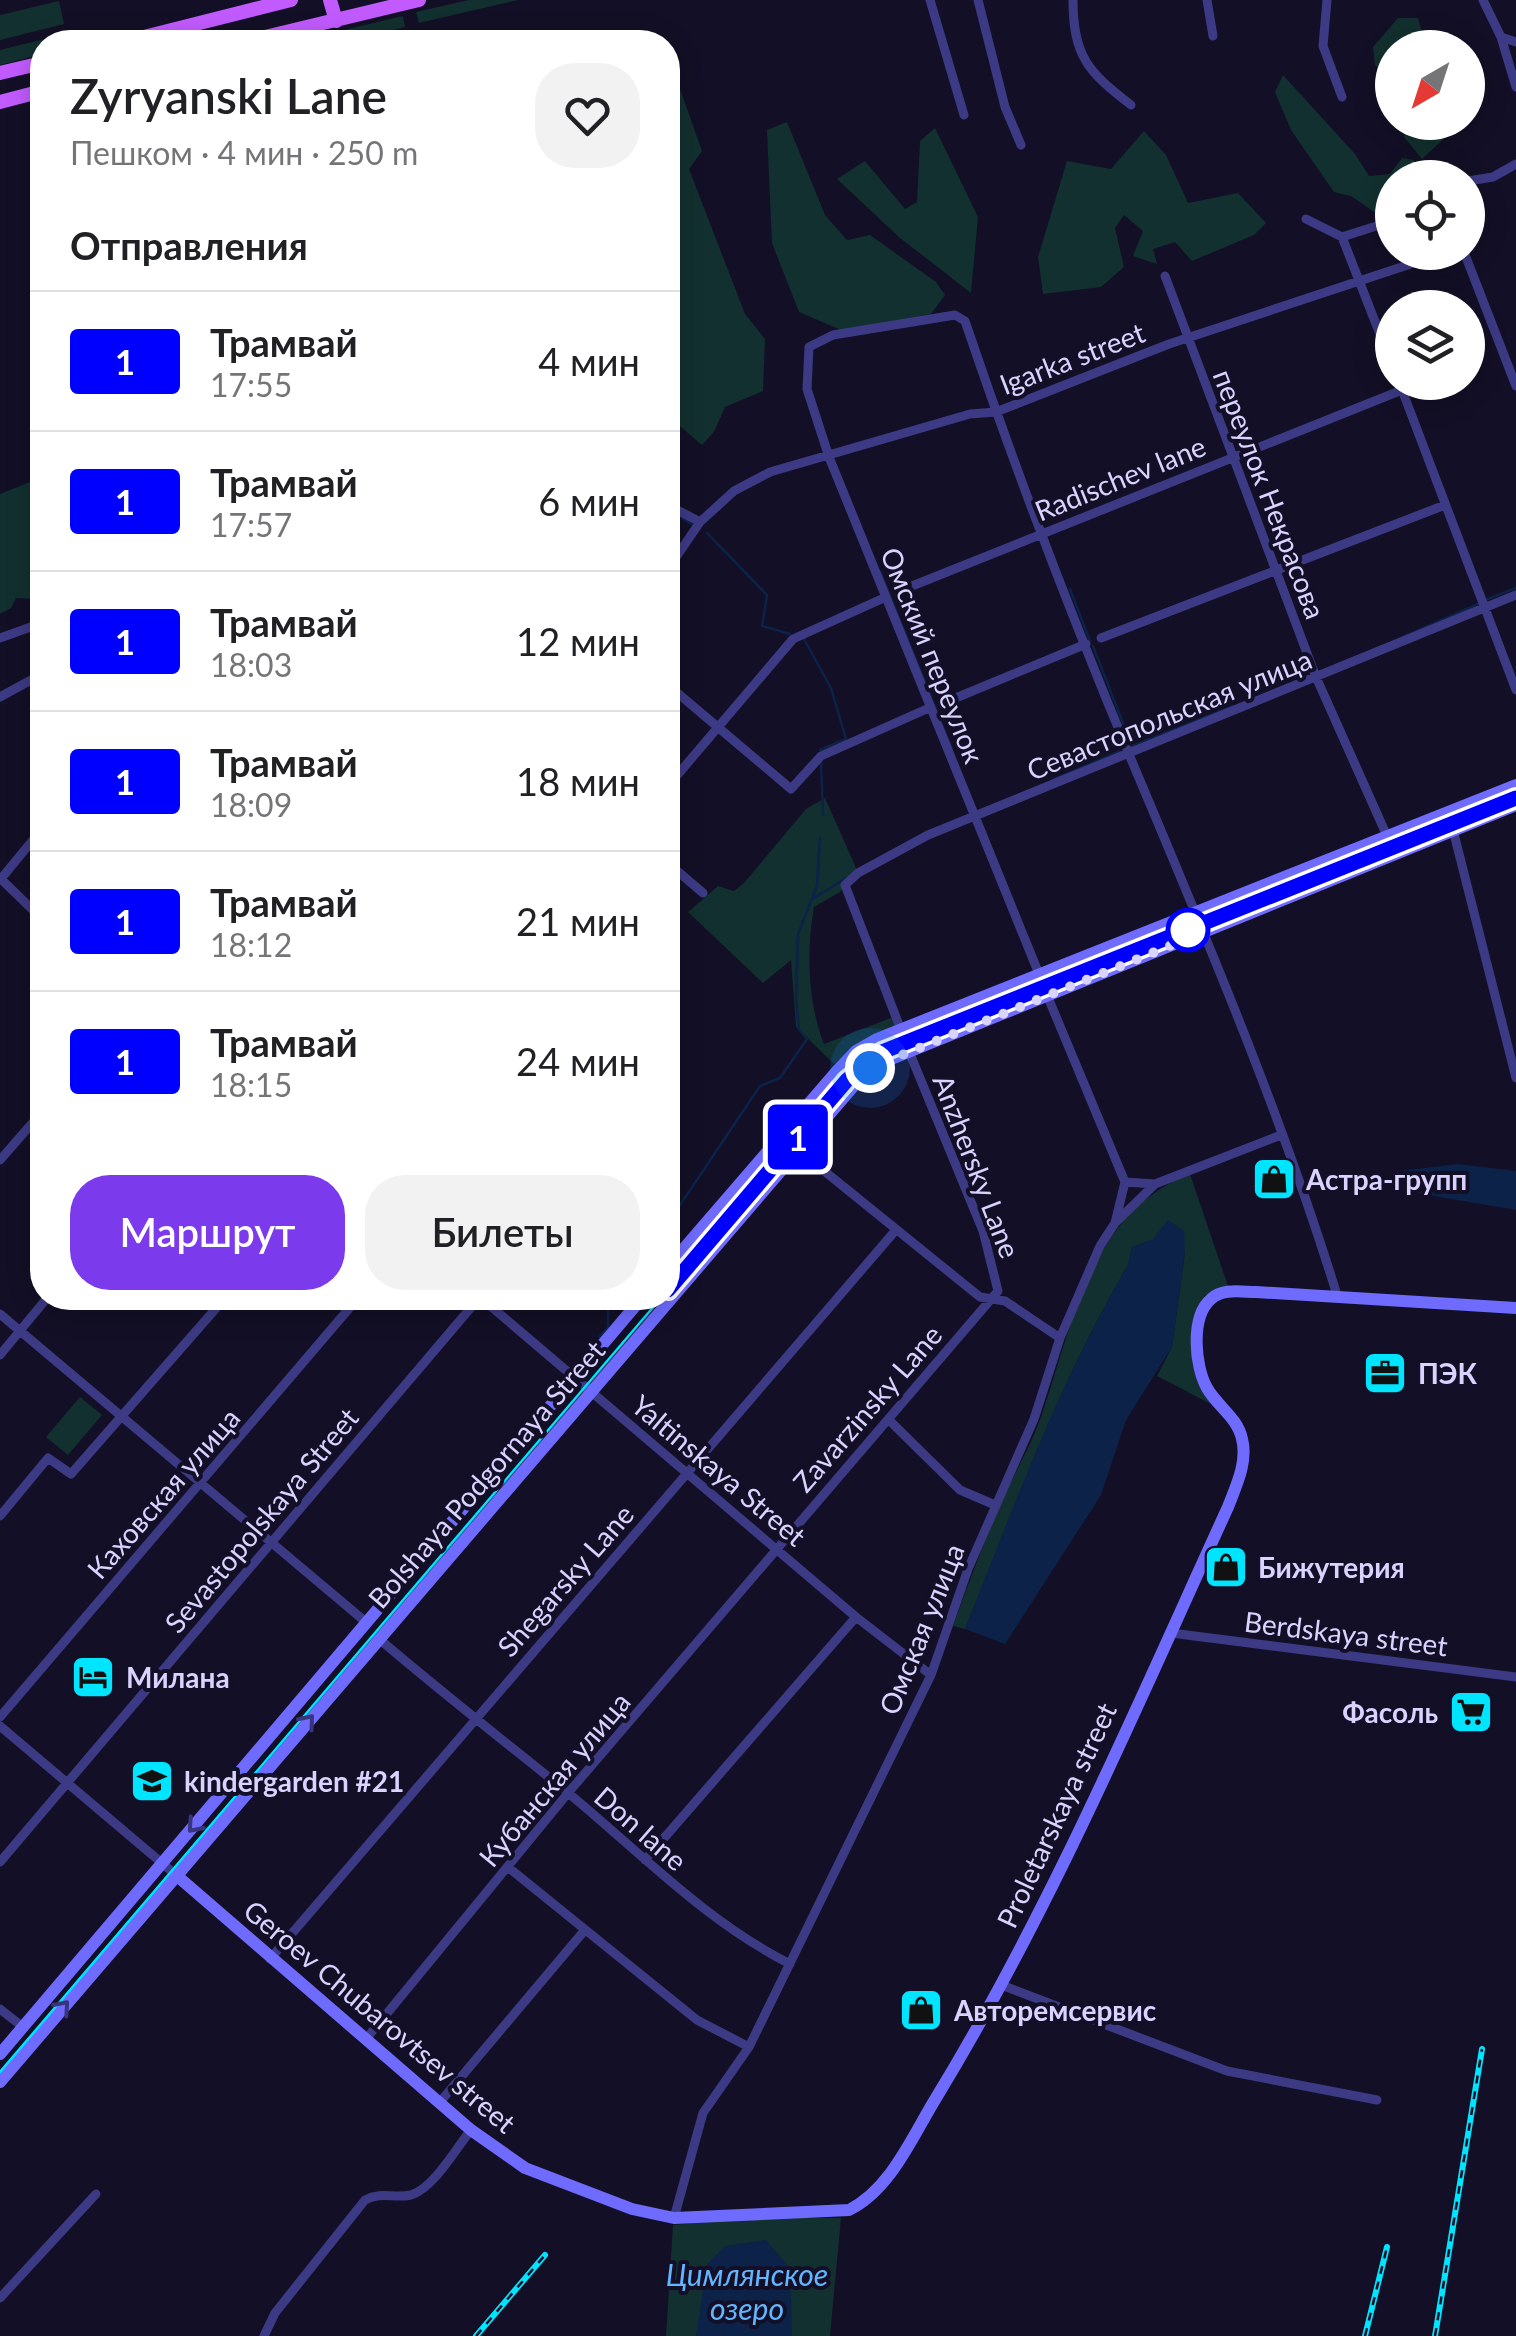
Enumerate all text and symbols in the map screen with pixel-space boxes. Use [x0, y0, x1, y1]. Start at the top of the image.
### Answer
north arrow [1375, 30, 1485, 140]
map controls [1375, 30, 1485, 400]
button: heart [535, 63, 640, 168]
text: Zyryanski Lane [70, 67, 387, 124]
text: Пешком · 4 мин · 250 m [70, 133, 418, 172]
button: locate [1375, 160, 1485, 270]
text: Отправления [70, 222, 308, 268]
button: layers [1375, 290, 1485, 400]
street label: Igarka street [995, 315, 1149, 401]
text: Трамвай [210, 319, 358, 365]
text: 4 мин [538, 338, 640, 384]
text: 1 [115, 340, 135, 382]
text: 17:55 [210, 365, 292, 404]
street label: переулок Некрасова [1207, 365, 1333, 623]
street label: Radischev lane [1030, 428, 1210, 528]
text: Трамвай [210, 459, 358, 505]
text: 6 мин [538, 478, 640, 524]
text: 1 [115, 480, 135, 522]
text: 17:57 [210, 505, 292, 544]
street label: Омский переулок [874, 542, 992, 768]
text: Трамвай [210, 599, 358, 645]
text: 12 мин [516, 618, 640, 664]
text: 1 [115, 620, 135, 662]
street label: Севастопольская улица [1022, 641, 1316, 787]
text: 18:03 [210, 645, 292, 684]
text: Трамвай [210, 739, 358, 785]
text: 18 мин [516, 758, 640, 804]
text: 1 [115, 760, 135, 802]
text: 18:09 [210, 785, 292, 824]
text: Трамвай [210, 879, 358, 925]
text: 21 мин [516, 898, 640, 944]
text: 1 [115, 900, 135, 942]
unlabelled marker [1167, 909, 1209, 951]
text: 18:12 [210, 925, 292, 964]
text: Трамвай [210, 1019, 358, 1065]
text: 24 мин [516, 1038, 640, 1084]
text: 1 [115, 1040, 135, 1082]
your location [845, 1043, 895, 1093]
text: 18:15 [210, 1065, 292, 1104]
street label: Anzhersky Lane [926, 1070, 1028, 1262]
line badge: 1 [766, 1104, 830, 1170]
text: 1 [788, 1116, 808, 1158]
shop icon: Астра-групп [1251, 1156, 1297, 1202]
place label: Астра-групп [1305, 1162, 1467, 1196]
button: Маршрут [70, 1175, 345, 1290]
button: Билеты [365, 1175, 640, 1290]
street label: Zavarzinsky Lane [785, 1318, 949, 1498]
street label: Bolshaya Podgornaya Street [361, 1333, 611, 1615]
office icon: ПЭК [1362, 1350, 1408, 1396]
place label: ПЭК [1418, 1356, 1478, 1390]
street label: Yaltinskaya Street [625, 1387, 813, 1553]
street label: Каховская улица [80, 1401, 246, 1585]
street label: Sevastopolskaya Street [157, 1401, 365, 1639]
street label: Shegarsky Lane [490, 1497, 640, 1663]
street label: Омская улица [871, 1539, 971, 1719]
shop icon: Бижутерия [1203, 1544, 1249, 1590]
place label: Бижутерия [1258, 1550, 1405, 1584]
street label: Berdskaya street [1242, 1604, 1450, 1662]
hotel icon: Милана [70, 1654, 116, 1700]
place label: Милана [126, 1660, 230, 1694]
street label: Кубанская улица [471, 1685, 637, 1873]
supermarket icon: Фасоль [1448, 1689, 1494, 1735]
place label: Фасоль [1342, 1695, 1438, 1729]
street label: Proletarskaya street [989, 1697, 1123, 1933]
one-way arrow [296, 1714, 314, 1733]
school or university icon: kindergarden #21 [129, 1758, 175, 1804]
place label: kindergarden #21 [184, 1764, 404, 1798]
street label: Don lane [588, 1779, 694, 1877]
one-way arrow [187, 1814, 205, 1832]
street label: Geroev Chubarovtsev street [237, 1892, 523, 2140]
shop icon: Авторемсервис [898, 1987, 944, 2033]
place label: Авторемсервис [953, 1993, 1157, 2027]
one-way arrow [52, 2001, 70, 2019]
water label: Цимлянское озеро [666, 2256, 828, 2326]

